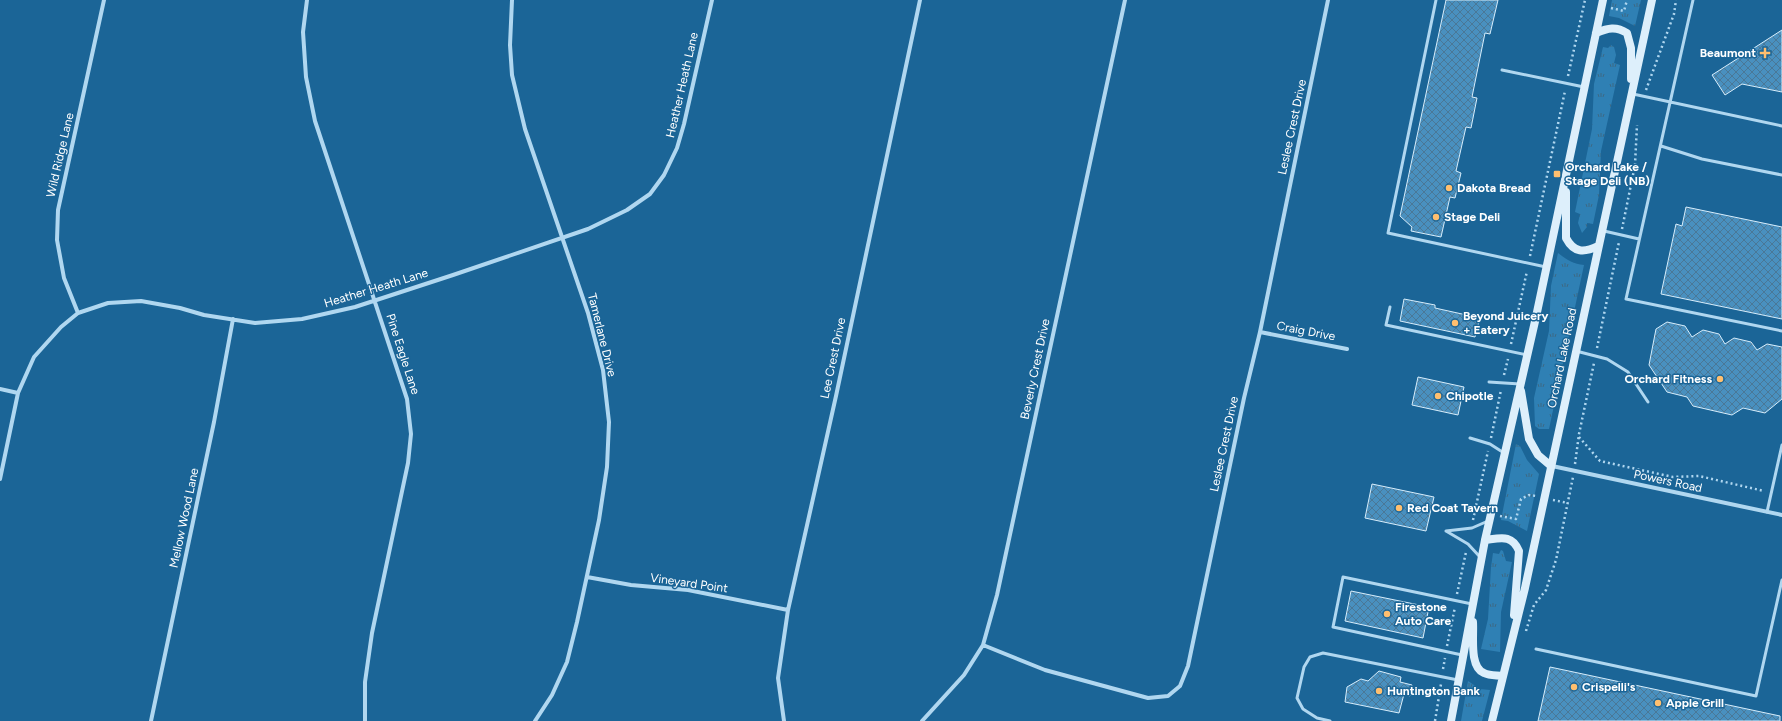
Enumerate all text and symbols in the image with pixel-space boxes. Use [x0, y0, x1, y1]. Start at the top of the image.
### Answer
street label: Heather Heath Lane [663, 30, 701, 139]
place label: Beaumont [1700, 46, 1756, 60]
marker: Beaumont [1759, 47, 1771, 59]
street label: Leslee Crest Drive [1275, 78, 1309, 176]
street label: Wild Ridge Lane [43, 111, 77, 199]
place label: Orchard Lake / Stage Deli (NB) [1565, 160, 1650, 188]
marker: Orchard Lake / Stage Deli (NB) [1552, 169, 1562, 179]
place label: Dakota Bread [1457, 181, 1531, 195]
marker: Dakota Bread [1444, 183, 1454, 193]
place label: Stage Deli [1444, 210, 1500, 224]
marker: Stage Deli [1431, 212, 1441, 222]
street label: Heather Heath Lane [322, 265, 430, 310]
street label: Tamerlane Drive [585, 292, 619, 379]
street label: Orchard Lake Road [1545, 307, 1579, 409]
place label: Beyond Juicery + Eatery [1463, 309, 1549, 337]
street label: Pine Eagle Lane [383, 312, 423, 397]
street label: Lee Crest Drive [818, 316, 849, 400]
street label: Beverly Crest Drive [1018, 317, 1053, 421]
street label: Craig Drive [1276, 318, 1337, 344]
marker: Beyond Juicery + Eatery [1450, 318, 1460, 328]
place label: Orchard Fitness [1624, 372, 1712, 386]
marker: Orchard Fitness [1715, 374, 1725, 384]
place label: Chipotle [1446, 389, 1494, 403]
marker: Chipotle [1433, 391, 1443, 401]
street label: Leslee Crest Drive [1207, 395, 1241, 493]
street label: Mellow Wood Lane [167, 466, 202, 569]
street label: Powers Road [1632, 467, 1704, 495]
place label: Red Coat Tavern [1407, 501, 1498, 515]
marker: Red Coat Tavern [1394, 503, 1404, 513]
street label: Vineyard Point [649, 571, 729, 595]
place label: Firestone Auto Care [1395, 600, 1452, 628]
marker: Firestone Auto Care [1382, 609, 1392, 619]
place label: Crispelli's [1582, 680, 1636, 694]
marker: Crispelli's [1569, 682, 1579, 692]
place label: Huntington Bank [1387, 684, 1481, 698]
marker: Huntington Bank [1374, 686, 1384, 696]
place label: Apple Grill [1666, 696, 1724, 710]
marker: Apple Grill [1653, 698, 1663, 708]

